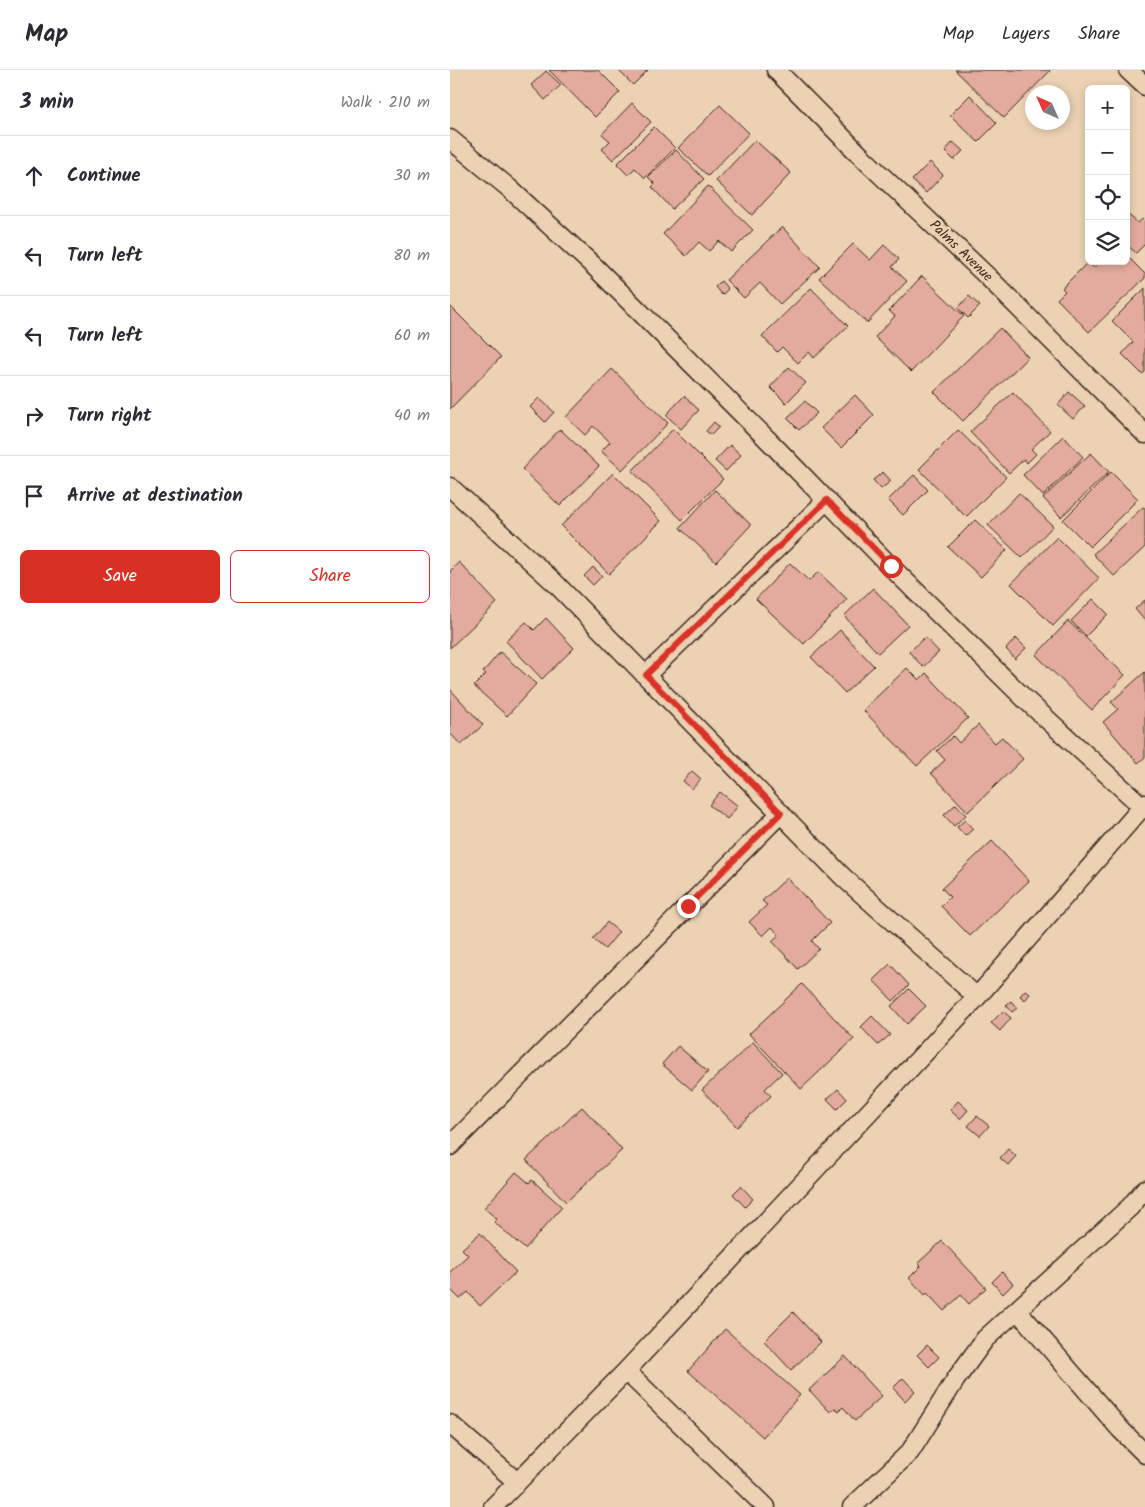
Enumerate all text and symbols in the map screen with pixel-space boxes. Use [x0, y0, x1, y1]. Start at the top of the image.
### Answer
text: Map [25, 15, 68, 54]
text: Map [943, 20, 974, 49]
text: Layers [1002, 20, 1050, 49]
text: Share [1078, 20, 1120, 49]
north arrow [1025, 85, 1070, 130]
map controls [1085, 85, 1130, 265]
button: + [1085, 85, 1130, 130]
text: 3 min [20, 86, 74, 119]
text: Walk · 210 m [340, 90, 430, 115]
button: − [1085, 130, 1130, 175]
text: Continue [67, 161, 140, 191]
icon: ahead [20, 162, 48, 190]
text: 30 m [394, 163, 430, 188]
button: locate [1085, 175, 1130, 220]
street label: Palms Avenue [924, 215, 998, 288]
button: layers [1085, 220, 1130, 265]
text: Turn left [67, 241, 142, 271]
icon: left [20, 242, 48, 270]
text: 80 m [393, 243, 430, 268]
text: Turn left [67, 321, 142, 351]
icon: left [20, 322, 48, 350]
text: 60 m [394, 323, 430, 348]
text: Turn right [67, 401, 152, 431]
icon: right [20, 402, 48, 430]
text: 40 m [394, 403, 430, 428]
text: Arrive at destination [67, 481, 243, 511]
icon: arrive [20, 482, 48, 510]
button: Save [20, 550, 220, 603]
button: Share [230, 550, 430, 603]
route start [880, 555, 903, 578]
route end [677, 895, 700, 918]

